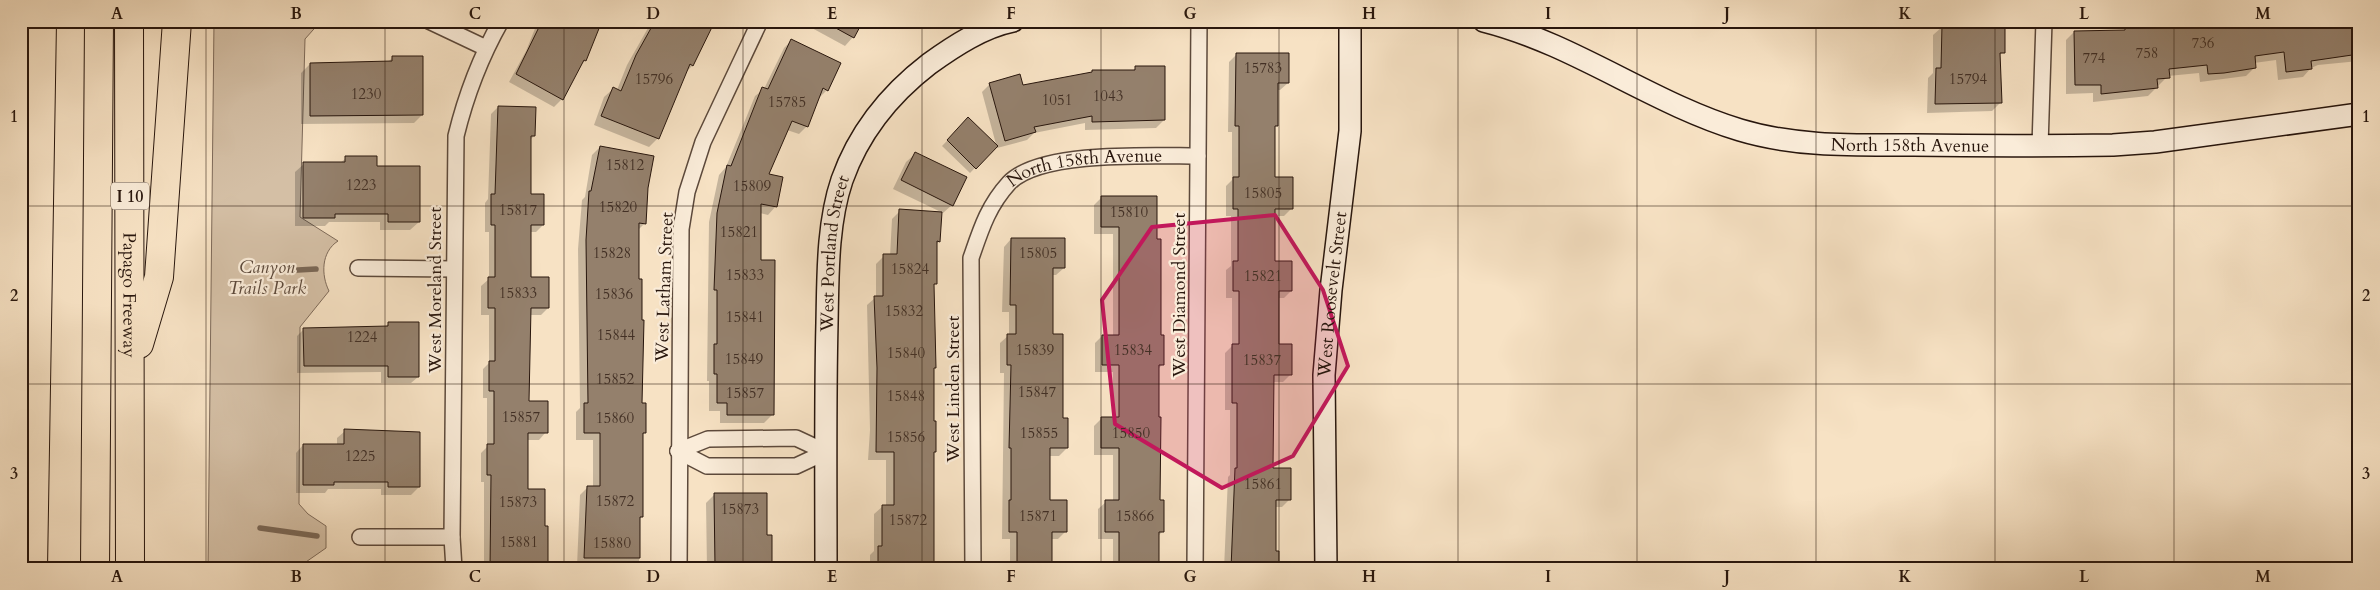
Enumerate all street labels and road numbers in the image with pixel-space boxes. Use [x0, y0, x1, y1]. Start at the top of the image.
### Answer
street label: North 158th Avenue [1830, 132, 1989, 159]
street label: North 158th Avenue [1001, 144, 1162, 193]
street label: West Portland Street [815, 171, 856, 333]
road number: I 10 [111, 182, 149, 210]
street label: West Moreland Street [423, 207, 448, 374]
street label: West Roosevelt Street [1312, 210, 1353, 379]
street label: West Latham Street [649, 211, 680, 363]
street label: West Diamond Street [1167, 212, 1192, 378]
street label: Papago Freeway [116, 232, 142, 358]
street label: West Linden Street [941, 315, 966, 463]

